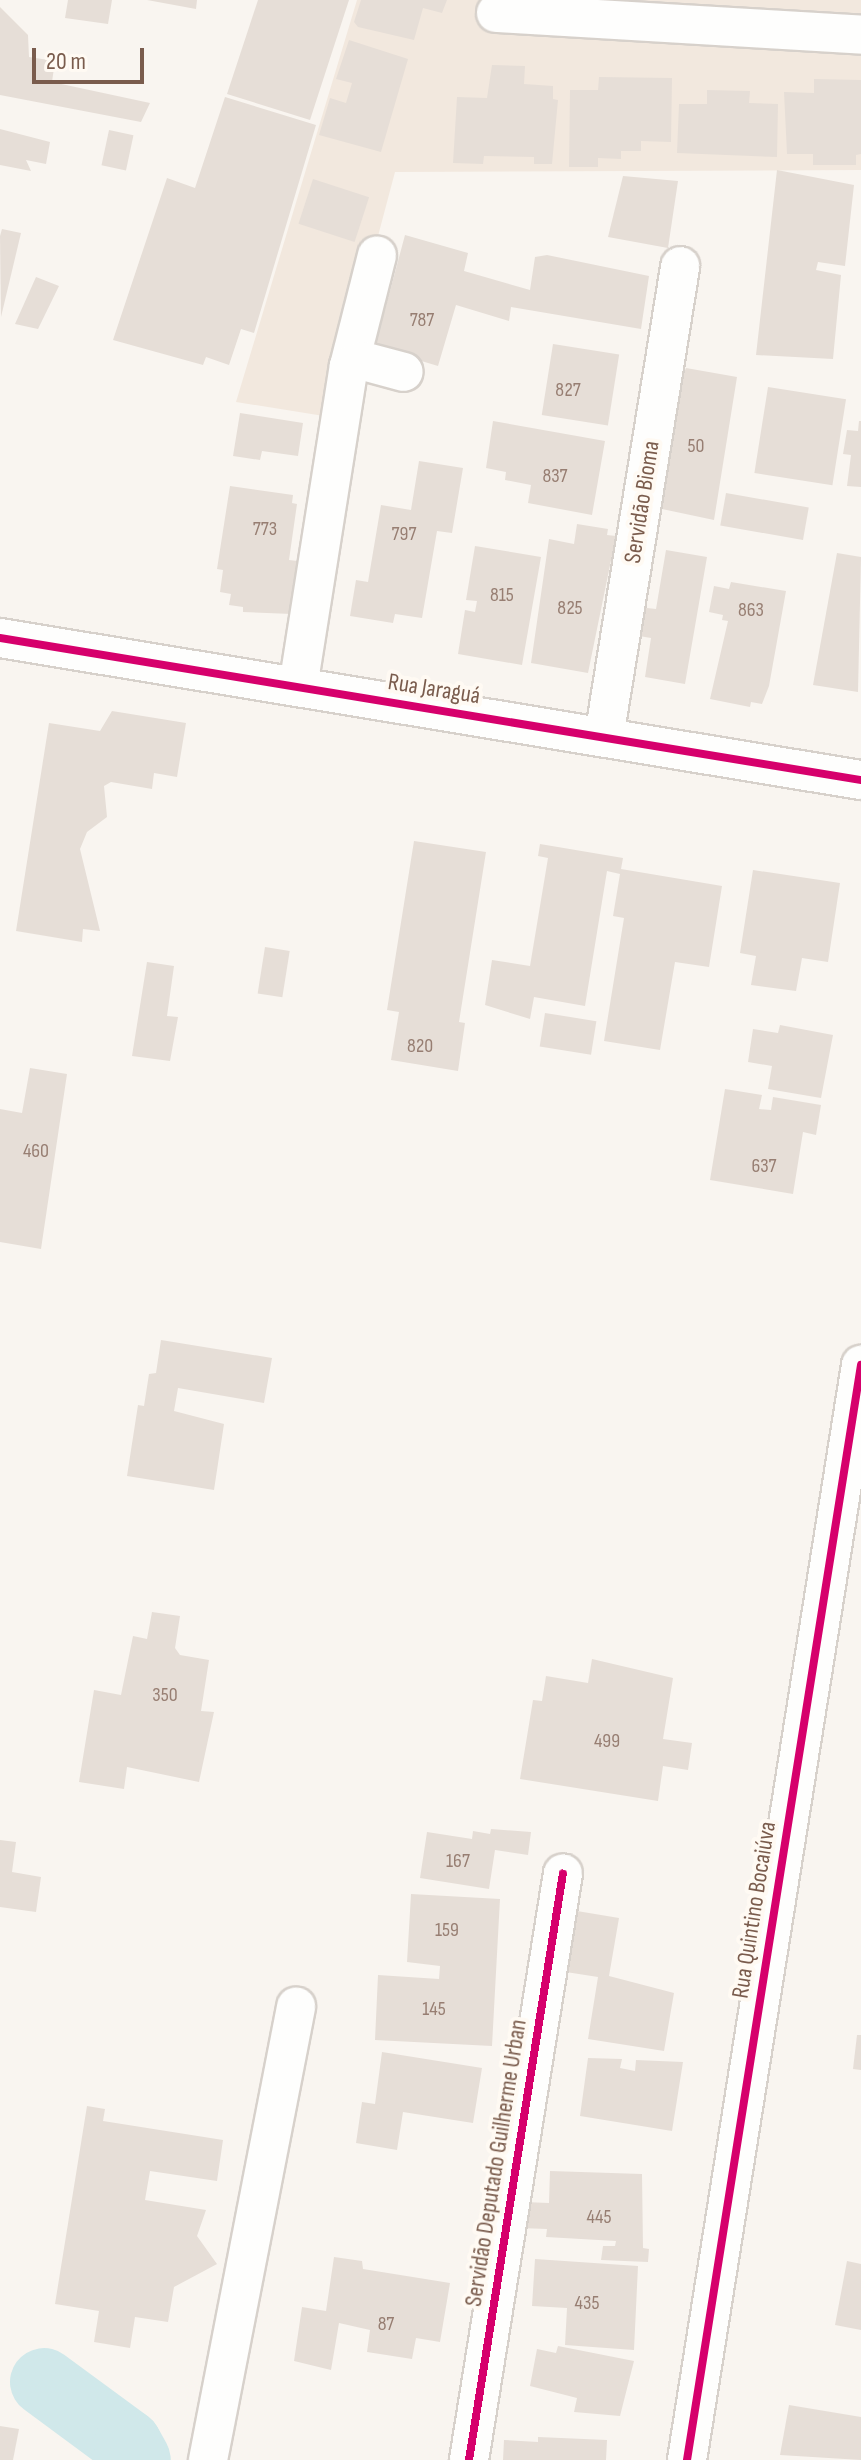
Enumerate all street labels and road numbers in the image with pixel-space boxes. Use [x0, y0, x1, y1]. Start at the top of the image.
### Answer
street label: Servidão Bioma [618, 439, 666, 565]
street label: Rua Jaraguá [386, 668, 482, 710]
street label: Rua Quintino Bocaiúva [726, 1820, 782, 2000]
street label: Servidão Deputado Guilherme Urban [459, 2017, 533, 2309]

